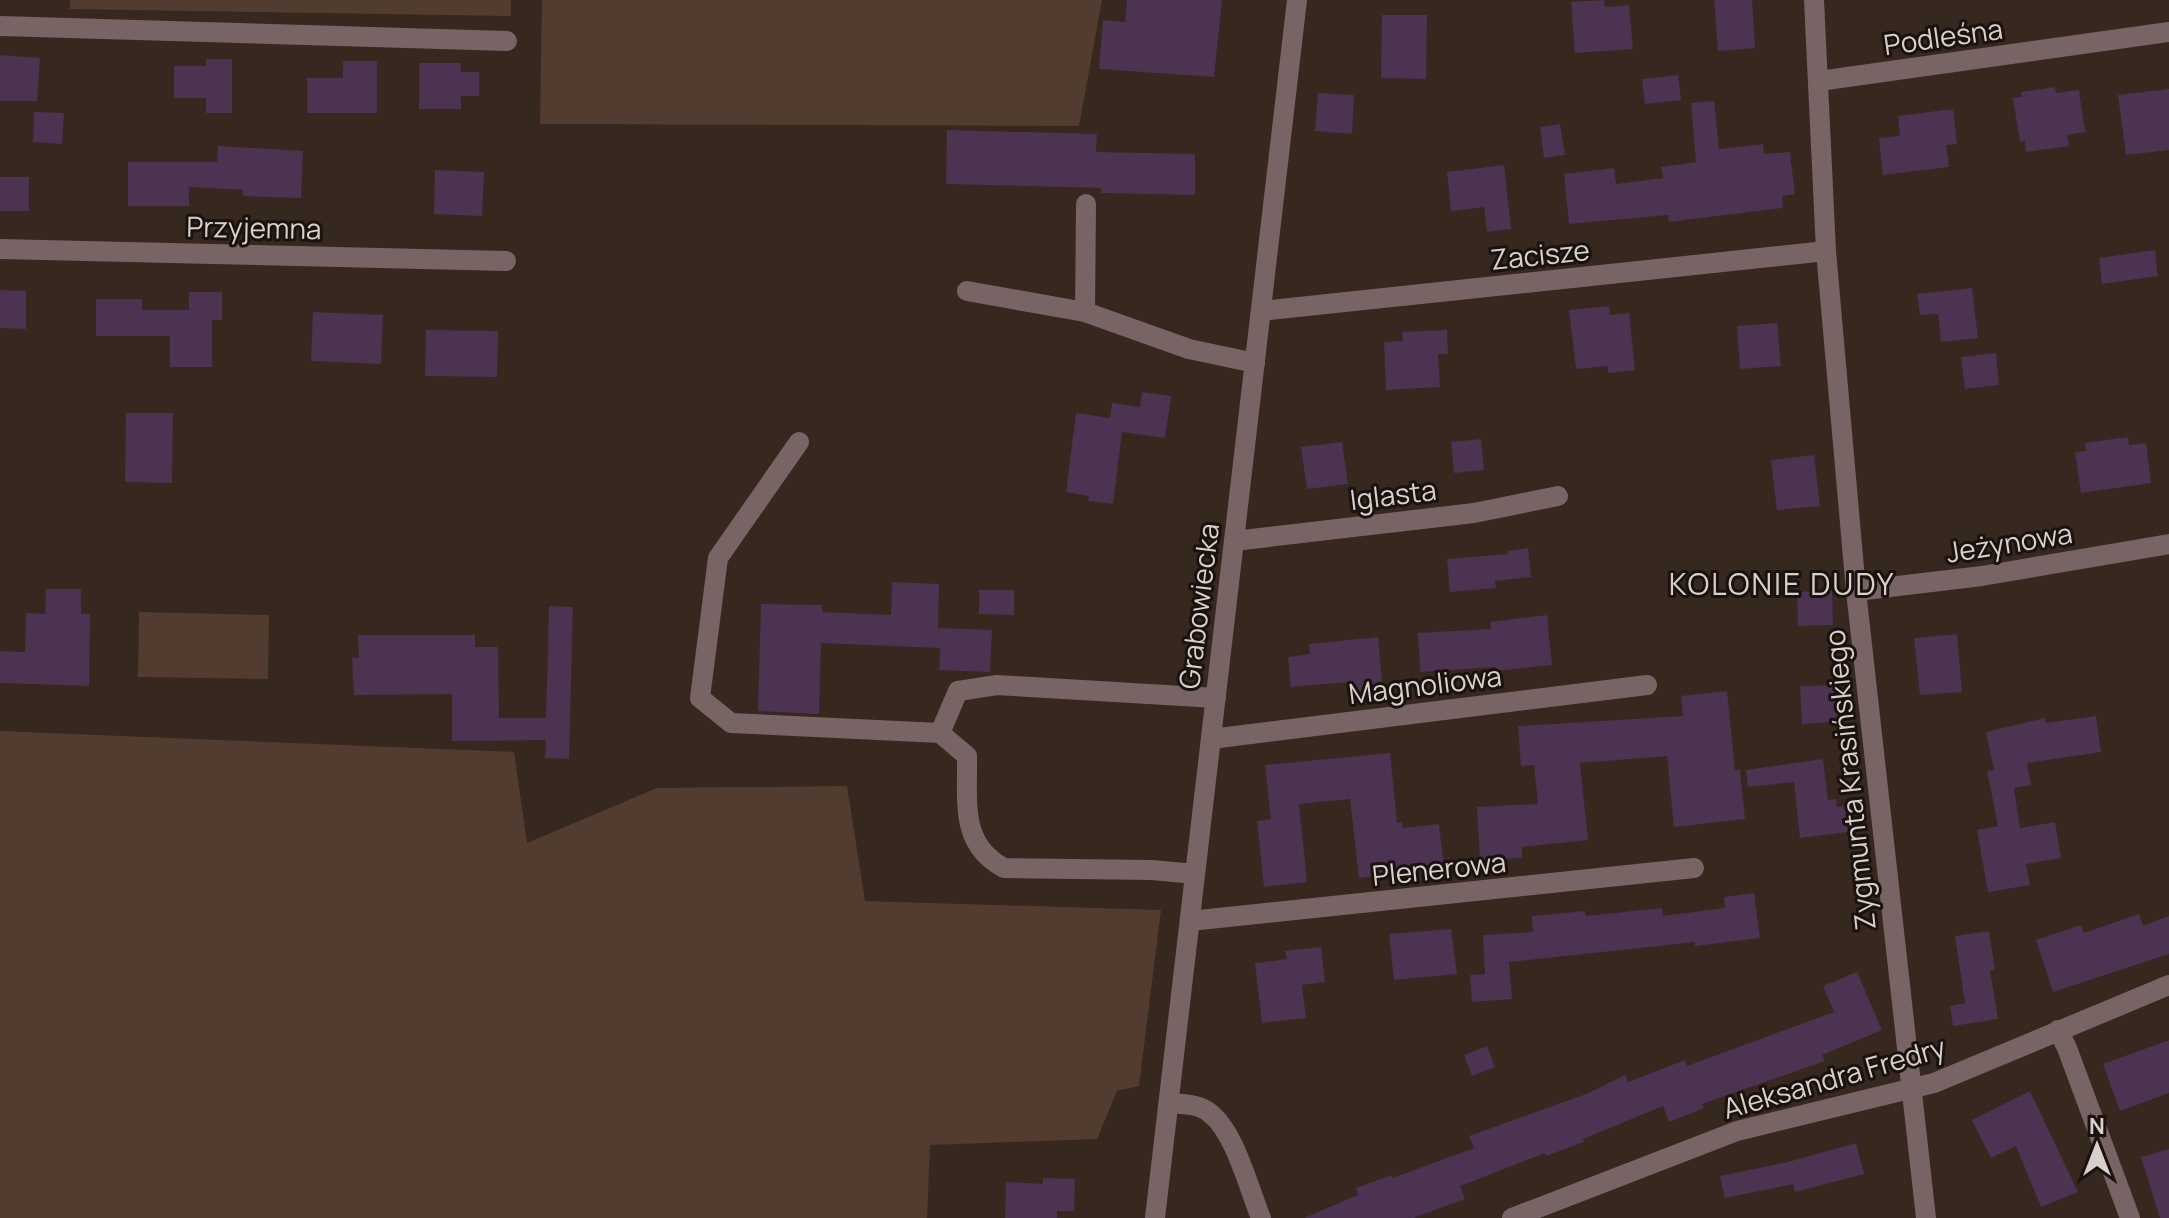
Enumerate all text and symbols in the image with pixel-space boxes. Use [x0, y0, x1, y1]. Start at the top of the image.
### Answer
street label: Podleśna [1881, 9, 2005, 63]
street label: Przyjemna [186, 207, 322, 247]
street label: Zacisze [1489, 230, 1591, 278]
street label: Iglasta [1348, 470, 1438, 518]
street label: Jeżynowa [1943, 513, 2075, 571]
street label: Grabowiecka [1169, 521, 1227, 691]
district label: KOLONIE DUDY [1669, 563, 1895, 604]
street label: Zygmunta Krasińskiego [1814, 628, 1884, 932]
street label: Magnoliowa [1346, 656, 1504, 712]
street label: Plenerowa [1370, 842, 1508, 894]
street label: Aleksandra Fredry [1718, 1027, 1950, 1127]
north arrow [2057, 1106, 2137, 1186]
text: N [2089, 1111, 2105, 1141]

